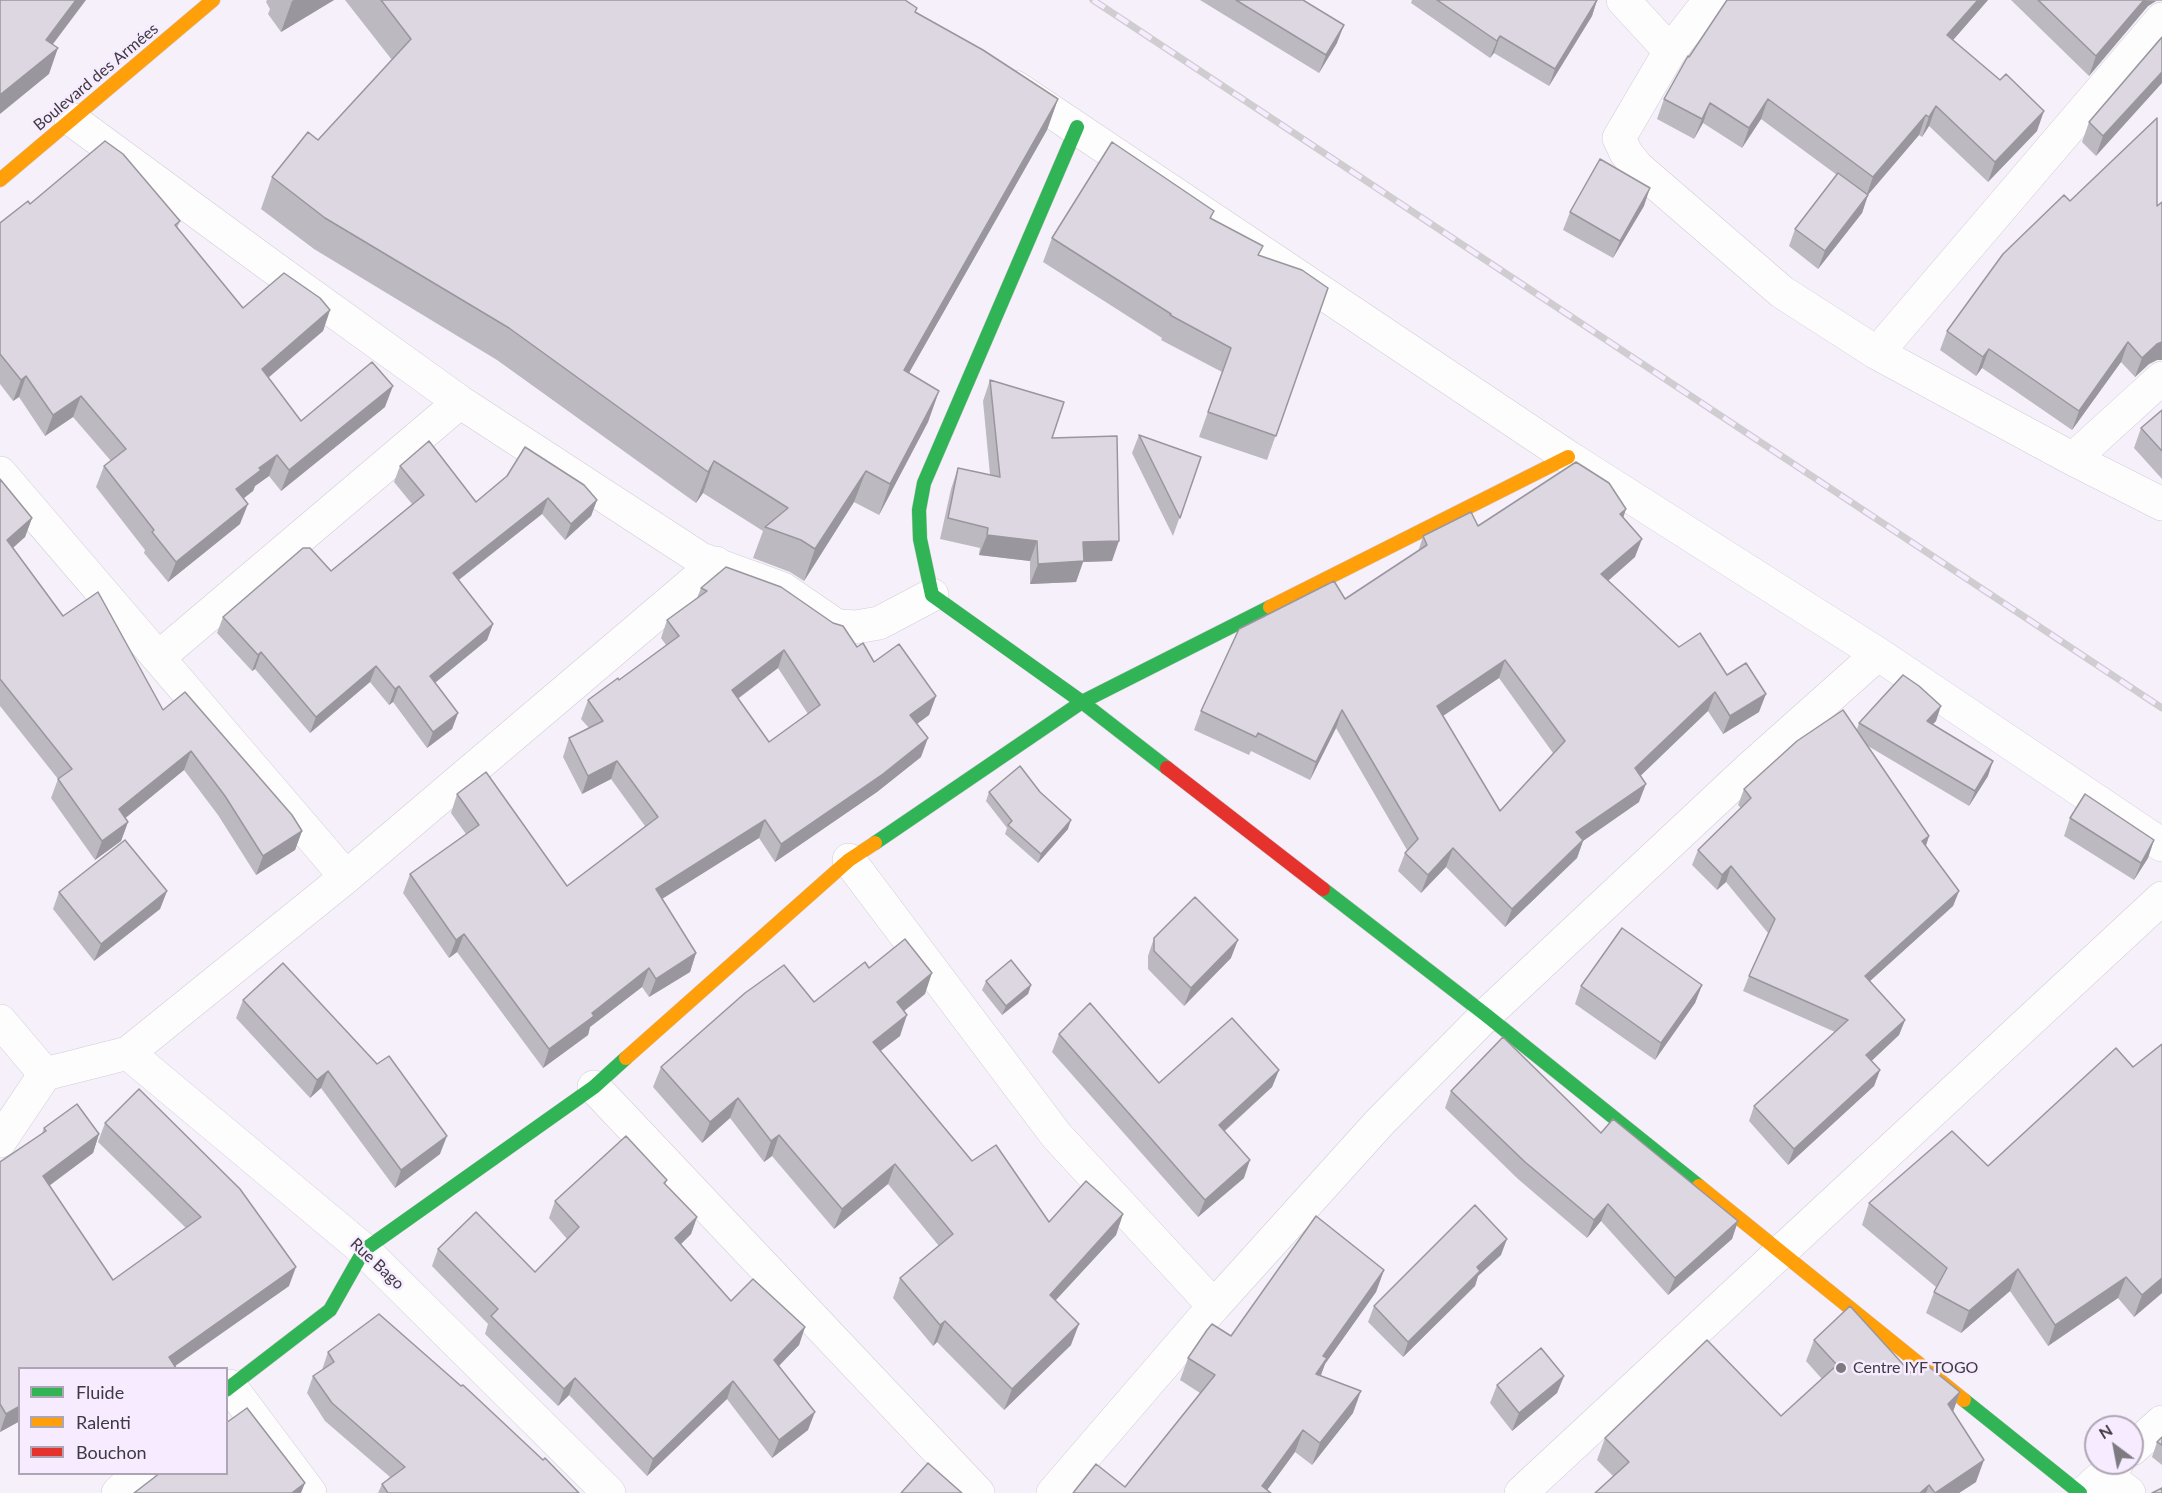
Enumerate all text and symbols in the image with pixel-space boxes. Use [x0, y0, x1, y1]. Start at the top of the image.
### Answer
street label: Boulevard des Armées [30, 19, 162, 135]
street label: Rue Bago [346, 1234, 408, 1294]
place label: Centre IYF TOGO [1853, 1358, 1978, 1378]
marker: Centre IYF TOGO [1834, 1361, 1848, 1375]
legend [18, 1367, 228, 1475]
text: Fluide [76, 1381, 124, 1403]
text: Ralenti [76, 1411, 131, 1433]
north arrow [2084, 1415, 2144, 1475]
text: N [2095, 1420, 2116, 1442]
text: Bouchon [76, 1441, 147, 1463]

